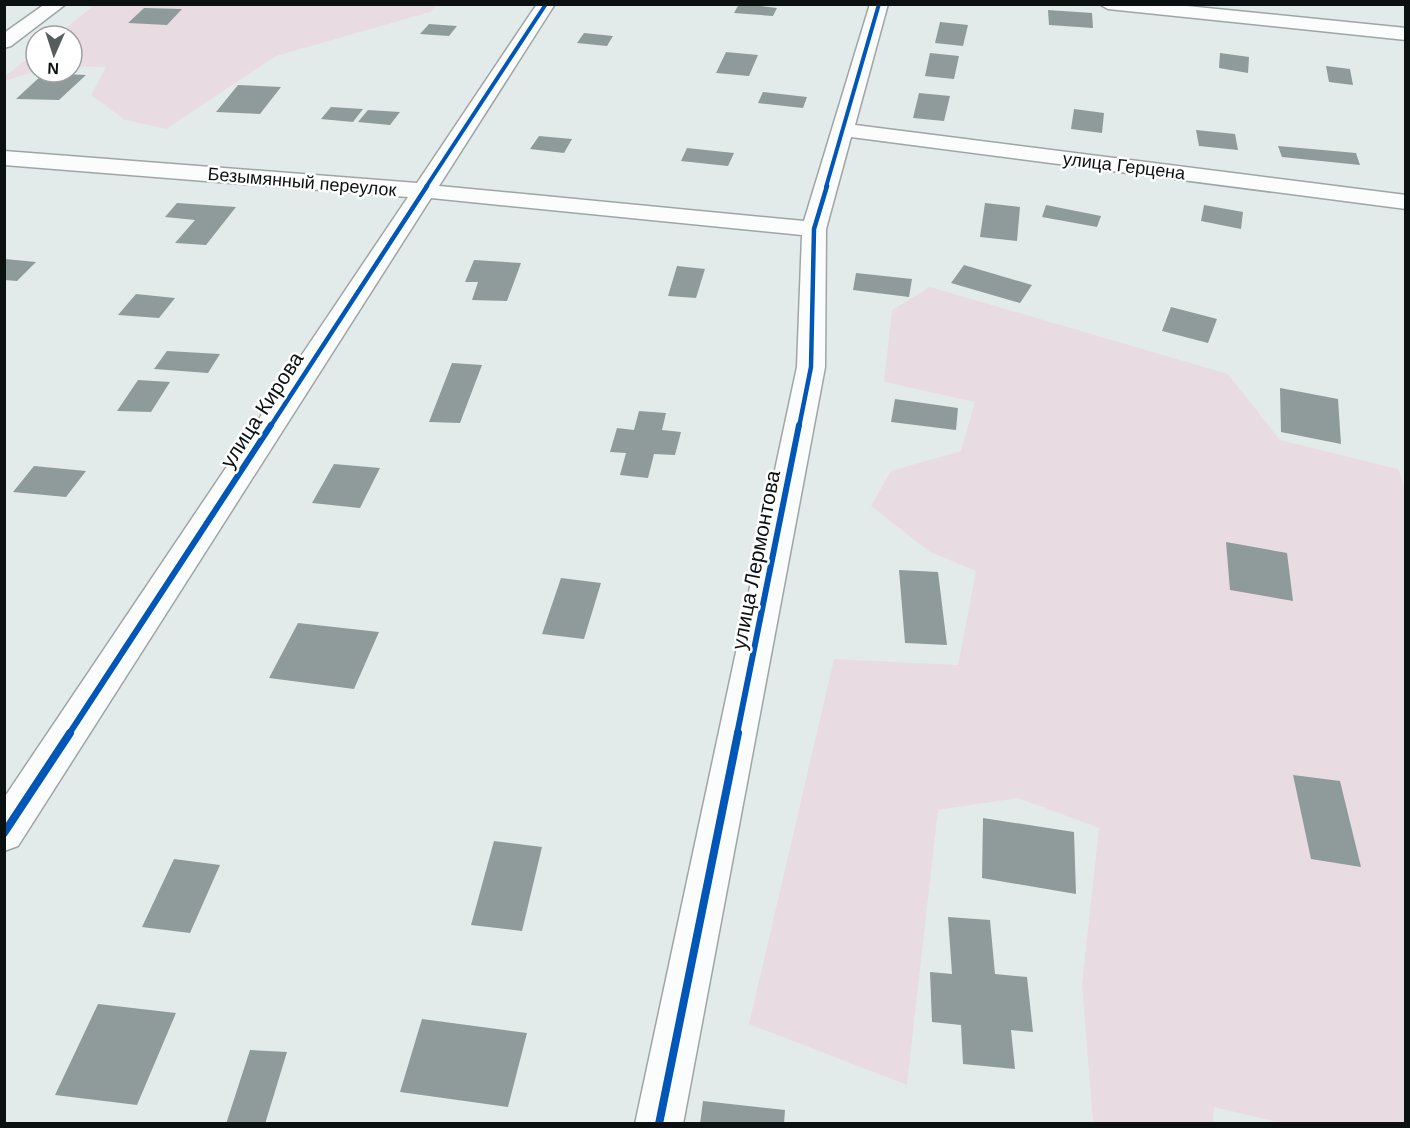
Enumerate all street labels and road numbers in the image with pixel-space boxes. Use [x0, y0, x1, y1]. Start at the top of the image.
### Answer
street label: улица Герцена [1062, 149, 1187, 184]
street label: Безымянный переулок [207, 164, 397, 200]
street label: улица Кирова [216, 347, 308, 472]
street label: улица Лермонтова [727, 468, 784, 651]

